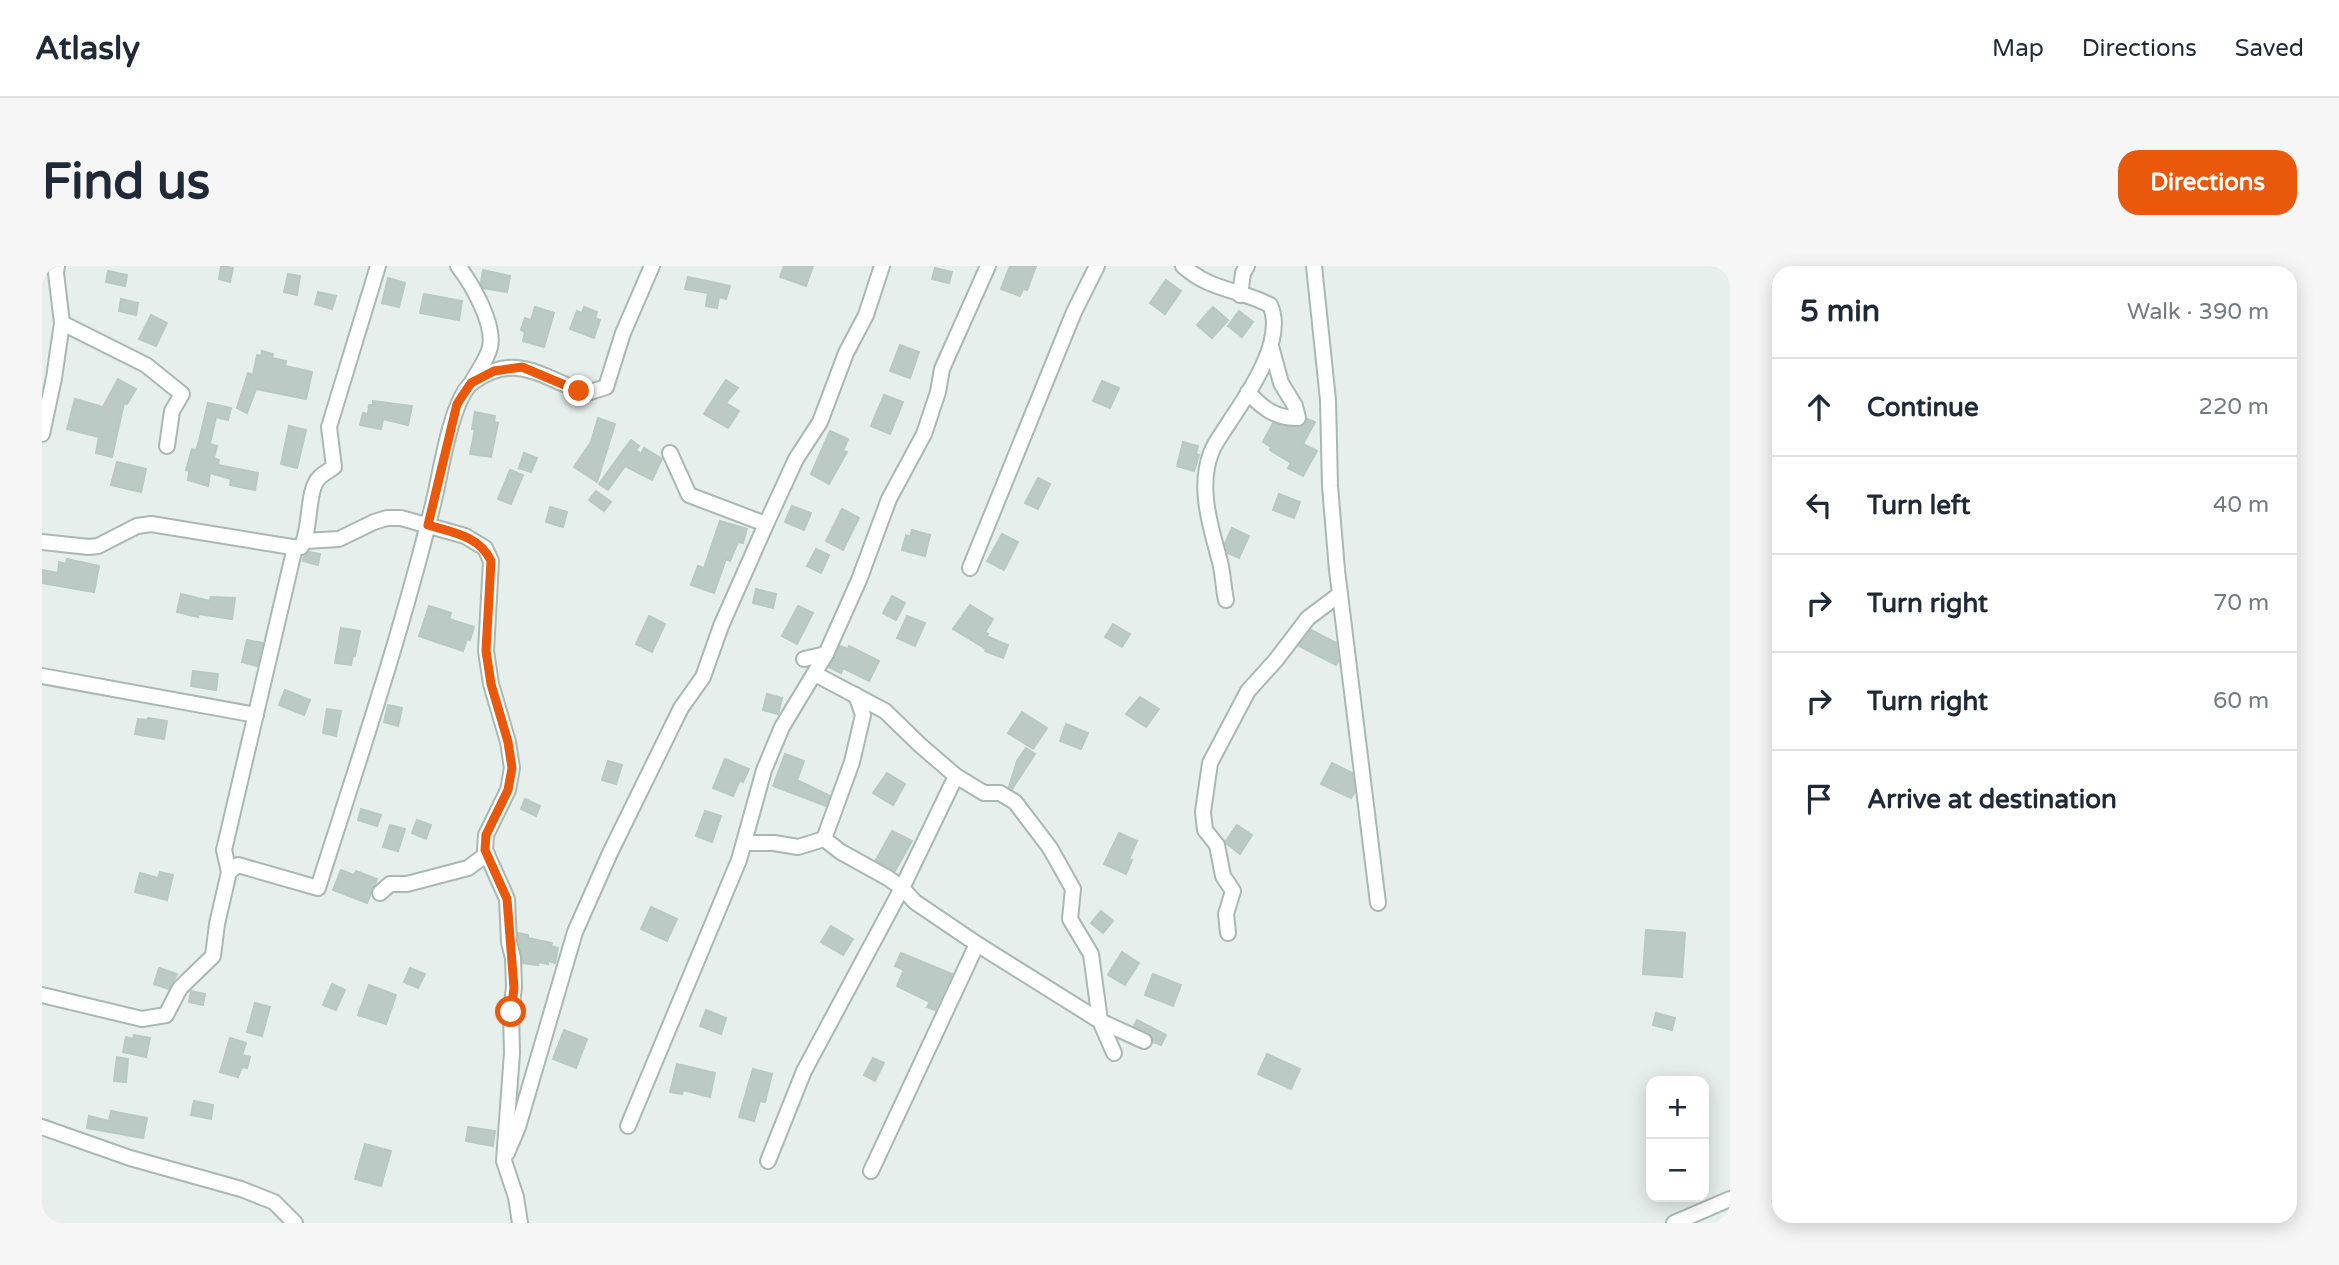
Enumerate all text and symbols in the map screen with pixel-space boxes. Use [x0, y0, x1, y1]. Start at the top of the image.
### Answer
text: Atlasly [35, 29, 140, 68]
text: Map [1992, 34, 2044, 63]
text: Directions [2082, 34, 2197, 63]
text: Saved [2235, 34, 2304, 63]
button: Directions [2118, 150, 2297, 215]
text: Find us [42, 153, 210, 212]
text: 5 min [1800, 293, 1880, 330]
text: Walk · 390 m [2127, 298, 2269, 326]
route end [563, 375, 594, 406]
icon: ahead [1800, 388, 1838, 426]
text: Continue [1867, 392, 1979, 423]
text: 220 m [2199, 393, 2269, 421]
icon: left [1800, 486, 1838, 524]
text: Turn left [1867, 490, 1970, 521]
text: 40 m [2213, 491, 2269, 519]
icon: right [1800, 584, 1838, 622]
text: Turn right [1867, 588, 1988, 619]
text: 70 m [2213, 589, 2269, 617]
icon: right [1800, 682, 1838, 720]
text: Turn right [1867, 686, 1988, 717]
text: 60 m [2213, 687, 2269, 715]
icon: arrive [1800, 780, 1838, 818]
text: Arrive at destination [1867, 784, 2117, 815]
route start [495, 996, 526, 1027]
map controls [1646, 1076, 1709, 1202]
button: + [1646, 1076, 1709, 1139]
button: − [1646, 1139, 1709, 1202]

